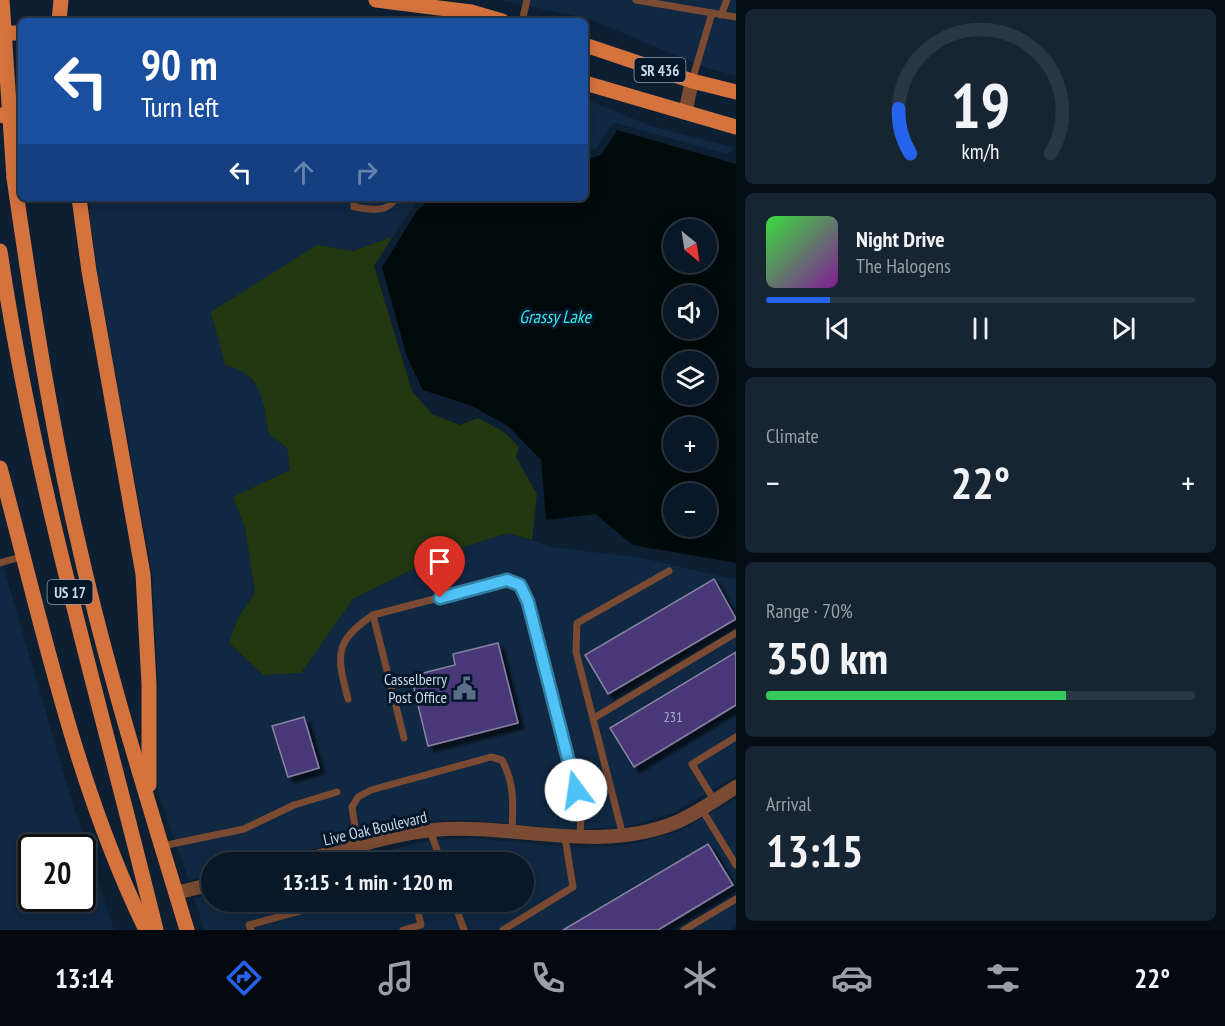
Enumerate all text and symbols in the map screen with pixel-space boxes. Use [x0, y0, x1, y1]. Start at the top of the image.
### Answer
text: 90 m [141, 37, 218, 92]
icon: left [42, 42, 120, 120]
road number: SR 436 [634, 58, 686, 82]
text: 19 [951, 64, 1010, 145]
text: Turn left [141, 90, 219, 124]
text: km/h [961, 137, 1000, 165]
icon: left [224, 156, 257, 189]
icon: ahead [287, 156, 320, 189]
icon: right [350, 156, 383, 189]
north arrow [663, 219, 717, 273]
map controls [663, 219, 717, 537]
text: Night Drive [856, 225, 945, 253]
text: The Halogens [856, 253, 951, 279]
button: sound [663, 285, 717, 339]
water label: Grassy Lake [519, 305, 593, 328]
icon: previous [821, 312, 854, 345]
icon: pause [964, 312, 997, 345]
icon: next [1107, 312, 1140, 345]
button: layers [663, 351, 717, 405]
button: + [663, 417, 717, 471]
text: Climate [766, 423, 819, 449]
text: 22° [951, 453, 1010, 511]
text: − [766, 461, 780, 504]
text: + [1181, 461, 1195, 504]
button: − [663, 483, 717, 537]
pin [414, 536, 465, 598]
icon: arrive [423, 545, 456, 578]
road number: US 17 [48, 580, 92, 604]
text: Range · 70% [766, 598, 853, 624]
text: 350 km [766, 628, 888, 686]
place label: Casselberry Post Office [384, 669, 447, 707]
public building icon: Casselberry Post Office [452, 675, 478, 701]
house number: 231 [664, 708, 682, 726]
position arrow [544, 758, 608, 822]
text: Arrival [766, 791, 811, 817]
street label: Live Oak Boulevard [321, 806, 429, 850]
text: 13:15 [766, 821, 863, 879]
speed limit sign: 20 [18, 834, 96, 912]
text: 13:15 · 1 min · 120 m [282, 868, 453, 896]
icon: directions [223, 957, 265, 999]
icon: music [375, 957, 417, 999]
icon: phone [527, 957, 569, 999]
icon: climate [679, 957, 721, 999]
icon: car [831, 957, 873, 999]
icon: filters [982, 957, 1024, 999]
text: 13:14 [55, 961, 113, 995]
text: 22° [1134, 961, 1170, 995]

